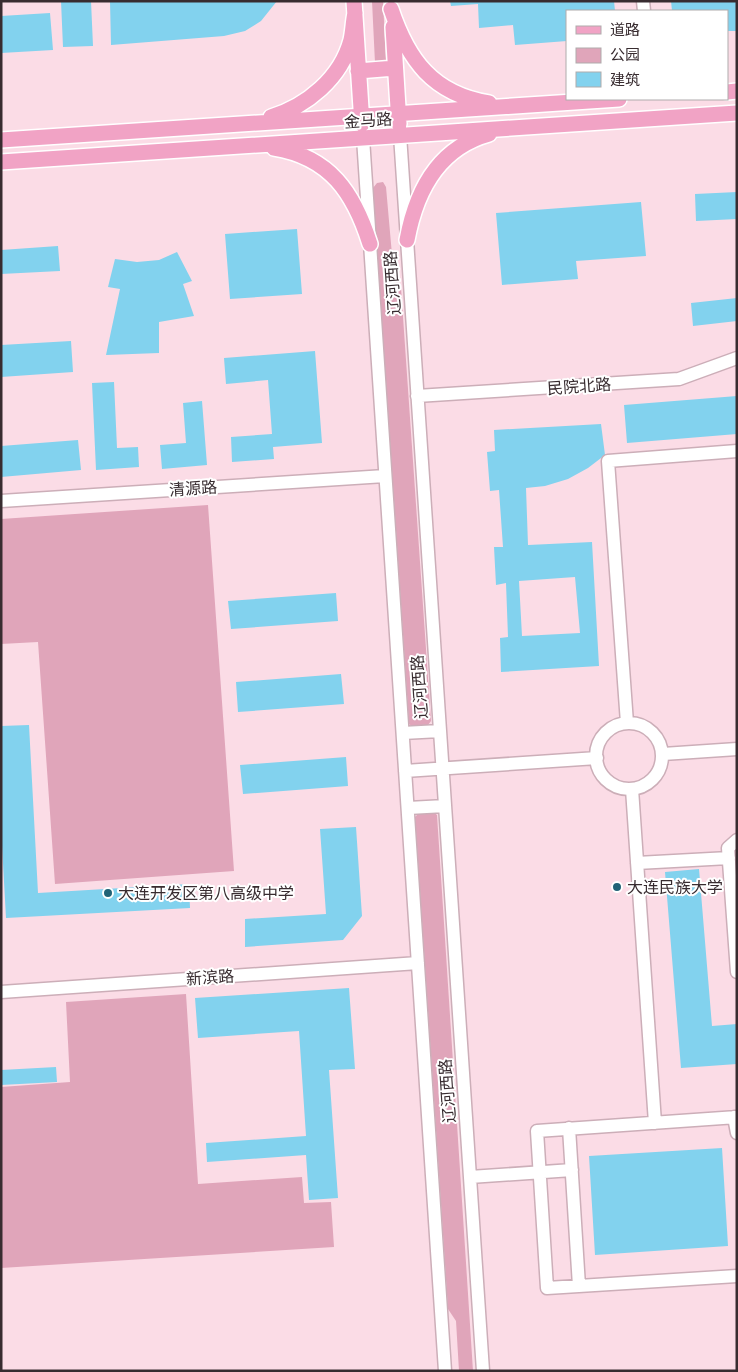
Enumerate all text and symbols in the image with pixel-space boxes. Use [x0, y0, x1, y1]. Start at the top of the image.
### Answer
legend [566, 10, 728, 100]
text: 道路 [610, 20, 640, 39]
text: 公园 [610, 45, 640, 64]
text: 建筑 [610, 70, 640, 89]
street label: 金马路 [343, 108, 393, 132]
street label: 辽河西路 [380, 250, 404, 316]
street label: 民院北路 [546, 374, 612, 398]
street label: 清源路 [168, 476, 218, 500]
street label: 辽河西路 [407, 654, 431, 720]
place label: 大连民族大学 [627, 877, 723, 897]
marker: 大连民族大学 [611, 881, 623, 893]
place label: 大连开发区第八高级中学 [118, 883, 294, 903]
marker: 大连开发区第八高级中学 [102, 887, 114, 899]
street label: 新滨路 [185, 965, 235, 989]
street label: 辽河西路 [435, 1058, 459, 1124]

